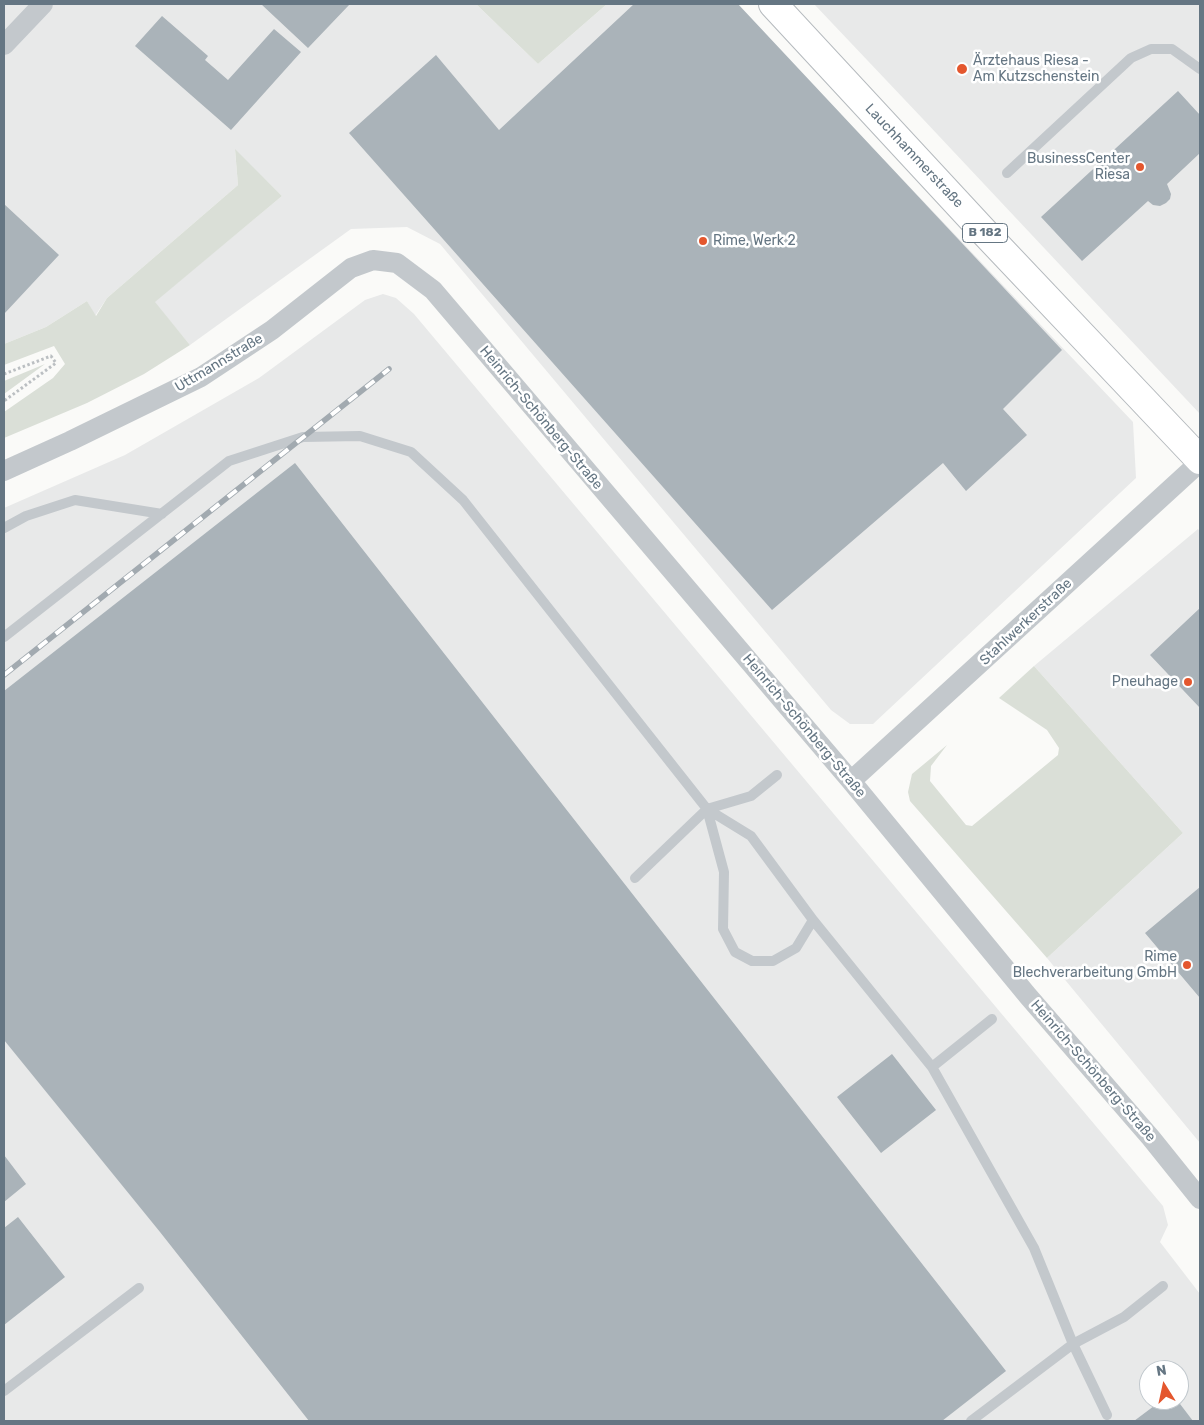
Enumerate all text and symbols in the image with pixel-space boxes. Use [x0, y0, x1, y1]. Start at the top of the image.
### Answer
place label: Ärztehaus Riesa - Am Kutzschenstein [973, 53, 1099, 85]
marker: Ärztehaus Riesa - Am Kutzschenstein [955, 62, 969, 76]
street label: Lauchhammerstraße [861, 100, 967, 212]
place label: BusinessCenter Riesa [1027, 151, 1130, 184]
marker: BusinessCenter Riesa [1134, 161, 1146, 173]
road number: B 182 [962, 224, 1008, 242]
place label: Rime, Werk 2 [713, 233, 796, 249]
marker: Rime, Werk 2 [697, 235, 709, 247]
street label: Uttmannstraße [172, 330, 266, 396]
street label: Heinrich-Schönberg-Straße [476, 343, 606, 493]
street label: Stahlwerkerstraße [977, 575, 1075, 669]
street label: Heinrich-Schönberg-Straße [739, 651, 869, 801]
place label: Pneuhage [1112, 674, 1178, 690]
marker: Pneuhage [1182, 676, 1194, 688]
place label: Rime Blechverarbeitung GmbH [1013, 949, 1177, 982]
marker: Rime Blechverarbeitung GmbH [1181, 959, 1193, 971]
street label: Heinrich-Schönberg-Straße [1027, 997, 1159, 1145]
north arrow [1139, 1360, 1189, 1410]
text: N [1155, 1361, 1168, 1380]

